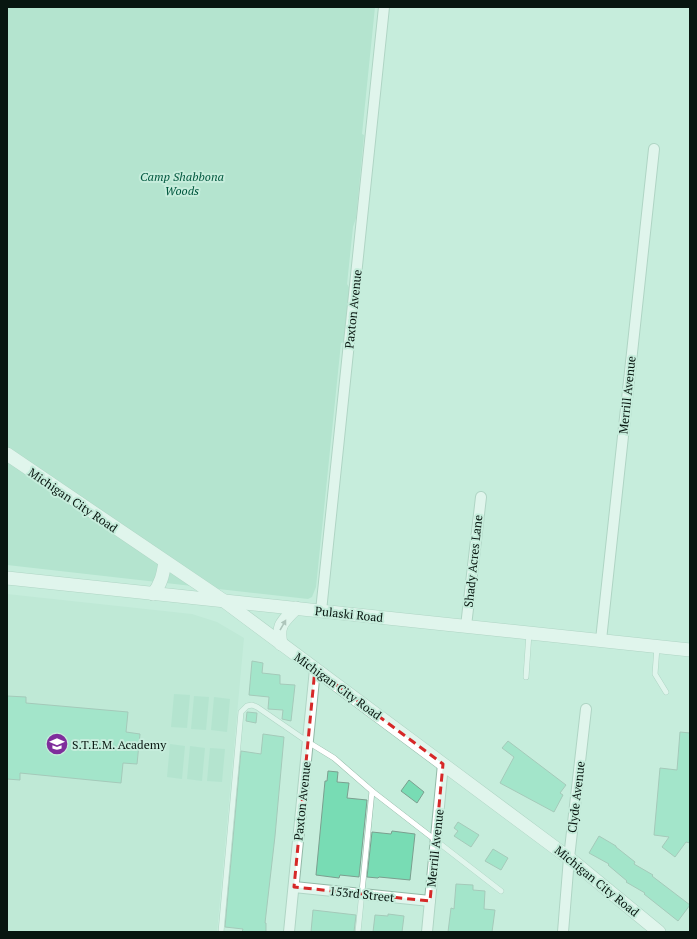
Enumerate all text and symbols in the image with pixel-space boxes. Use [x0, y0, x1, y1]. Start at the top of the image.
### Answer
park label: Camp Shabbona Woods [140, 169, 224, 198]
street label: Paxton Avenue [341, 269, 365, 349]
street label: Merrill Avenue [615, 355, 639, 435]
street label: Michigan City Road [26, 465, 121, 536]
street label: Shady Acres Lane [461, 514, 485, 608]
street label: Pulaski Road [314, 603, 384, 625]
one-way arrow [279, 619, 286, 630]
street label: Michigan City Road [291, 649, 385, 723]
school or university icon: S.T.E.M. Academy [44, 731, 70, 757]
place label: S.T.E.M. Academy [72, 737, 167, 752]
street label: Clyde Avenue [564, 760, 588, 834]
street label: Paxton Avenue [290, 761, 314, 841]
street label: Merrill Avenue [423, 808, 447, 888]
street label: Michigan City Road [552, 842, 642, 920]
street label: 153rd Street [329, 883, 396, 905]

